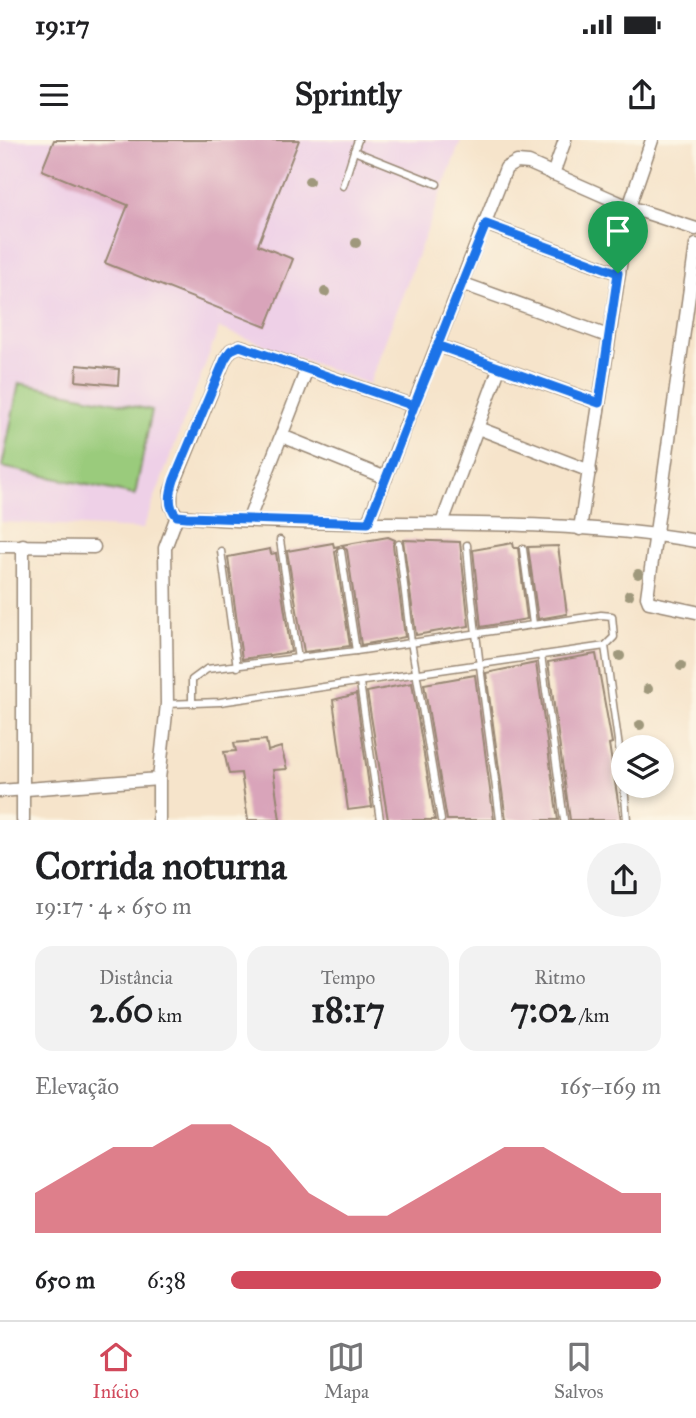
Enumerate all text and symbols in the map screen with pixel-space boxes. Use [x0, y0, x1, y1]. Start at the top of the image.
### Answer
text: 19:17 [35, 9, 90, 41]
text: Sprintly [295, 75, 401, 114]
icon: menu [35, 76, 73, 114]
icon: share [623, 76, 661, 114]
pin [588, 201, 648, 273]
icon: arrive [599, 212, 637, 250]
map controls [611, 735, 674, 798]
button: layers [611, 735, 674, 798]
text: Corrida noturna [35, 843, 287, 889]
button: share [587, 843, 661, 917]
text: 19:17 · 4 × 650 m [35, 892, 192, 920]
text: Distância [99, 966, 173, 989]
text: Tempo [321, 966, 375, 989]
text: Ritmo [535, 966, 585, 989]
text: 2.60 [90, 989, 153, 1032]
text: 18:17 [311, 989, 385, 1032]
text: 7:02 [510, 989, 576, 1032]
text: km [153, 1004, 182, 1027]
text: /km [576, 1004, 610, 1027]
text: Elevação [35, 1072, 119, 1100]
text: 165–169 m [560, 1072, 661, 1100]
text: 650 m [35, 1266, 95, 1294]
text: 6:38 [147, 1266, 186, 1294]
tab: Início [92, 1338, 139, 1403]
tab: Mapa [324, 1338, 369, 1403]
tab: Salvos [554, 1338, 604, 1403]

